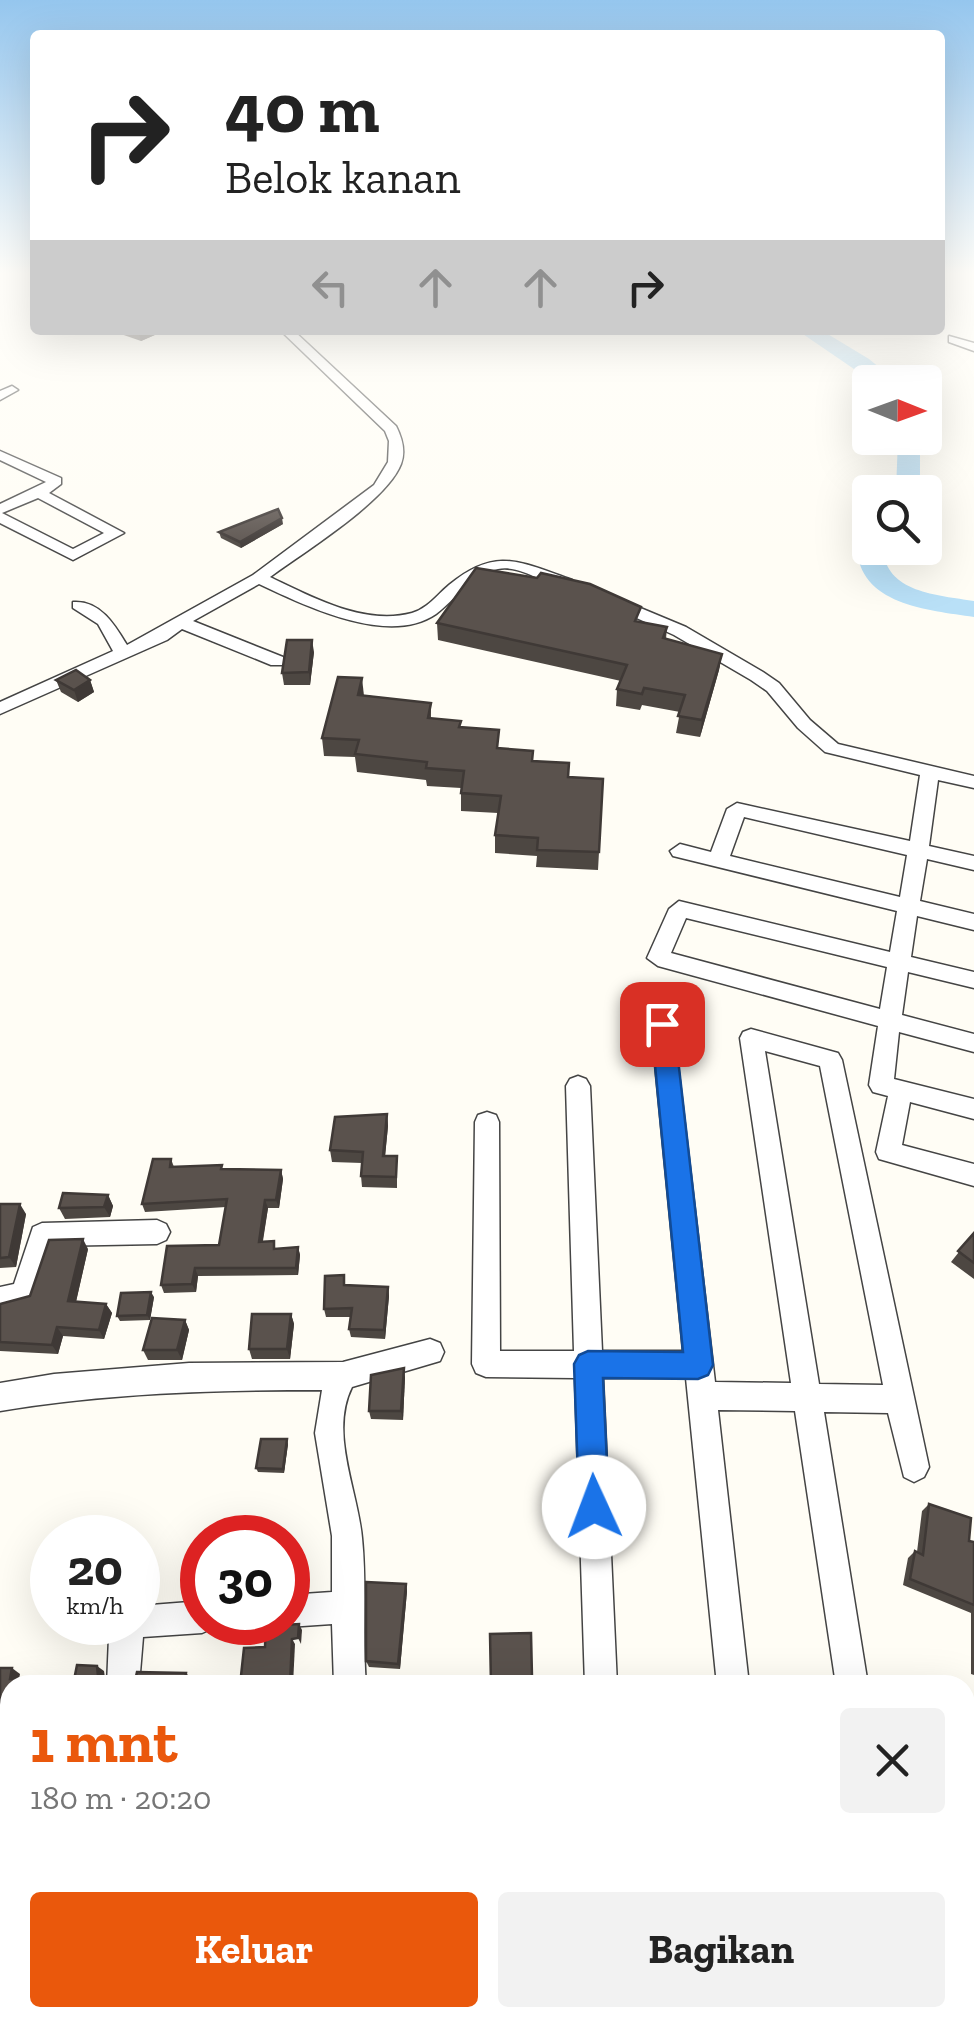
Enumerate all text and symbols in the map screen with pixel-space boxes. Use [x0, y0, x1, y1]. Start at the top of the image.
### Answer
text: 40 m [225, 66, 380, 150]
icon: right [60, 70, 190, 200]
text: Belok kanan [225, 151, 460, 205]
icon: left [303, 260, 358, 315]
icon: ahead [408, 260, 463, 315]
icon: ahead [513, 260, 568, 315]
icon: right [618, 260, 673, 315]
north arrow [852, 365, 942, 455]
map controls [852, 365, 942, 565]
button: search [852, 475, 942, 565]
pin [620, 982, 705, 1067]
icon: arrive [635, 997, 690, 1052]
position arrow [542, 1455, 646, 1559]
speed limit sign: 30 [180, 1515, 310, 1645]
text: 20 [67, 1538, 123, 1598]
text: km/h [66, 1590, 124, 1620]
text: 1 mnt [30, 1705, 177, 1777]
button: close [840, 1708, 945, 1813]
text: 180 m · 20:20 [30, 1779, 211, 1817]
button: Keluar [30, 1892, 478, 2007]
button: Bagikan [498, 1892, 945, 2007]

